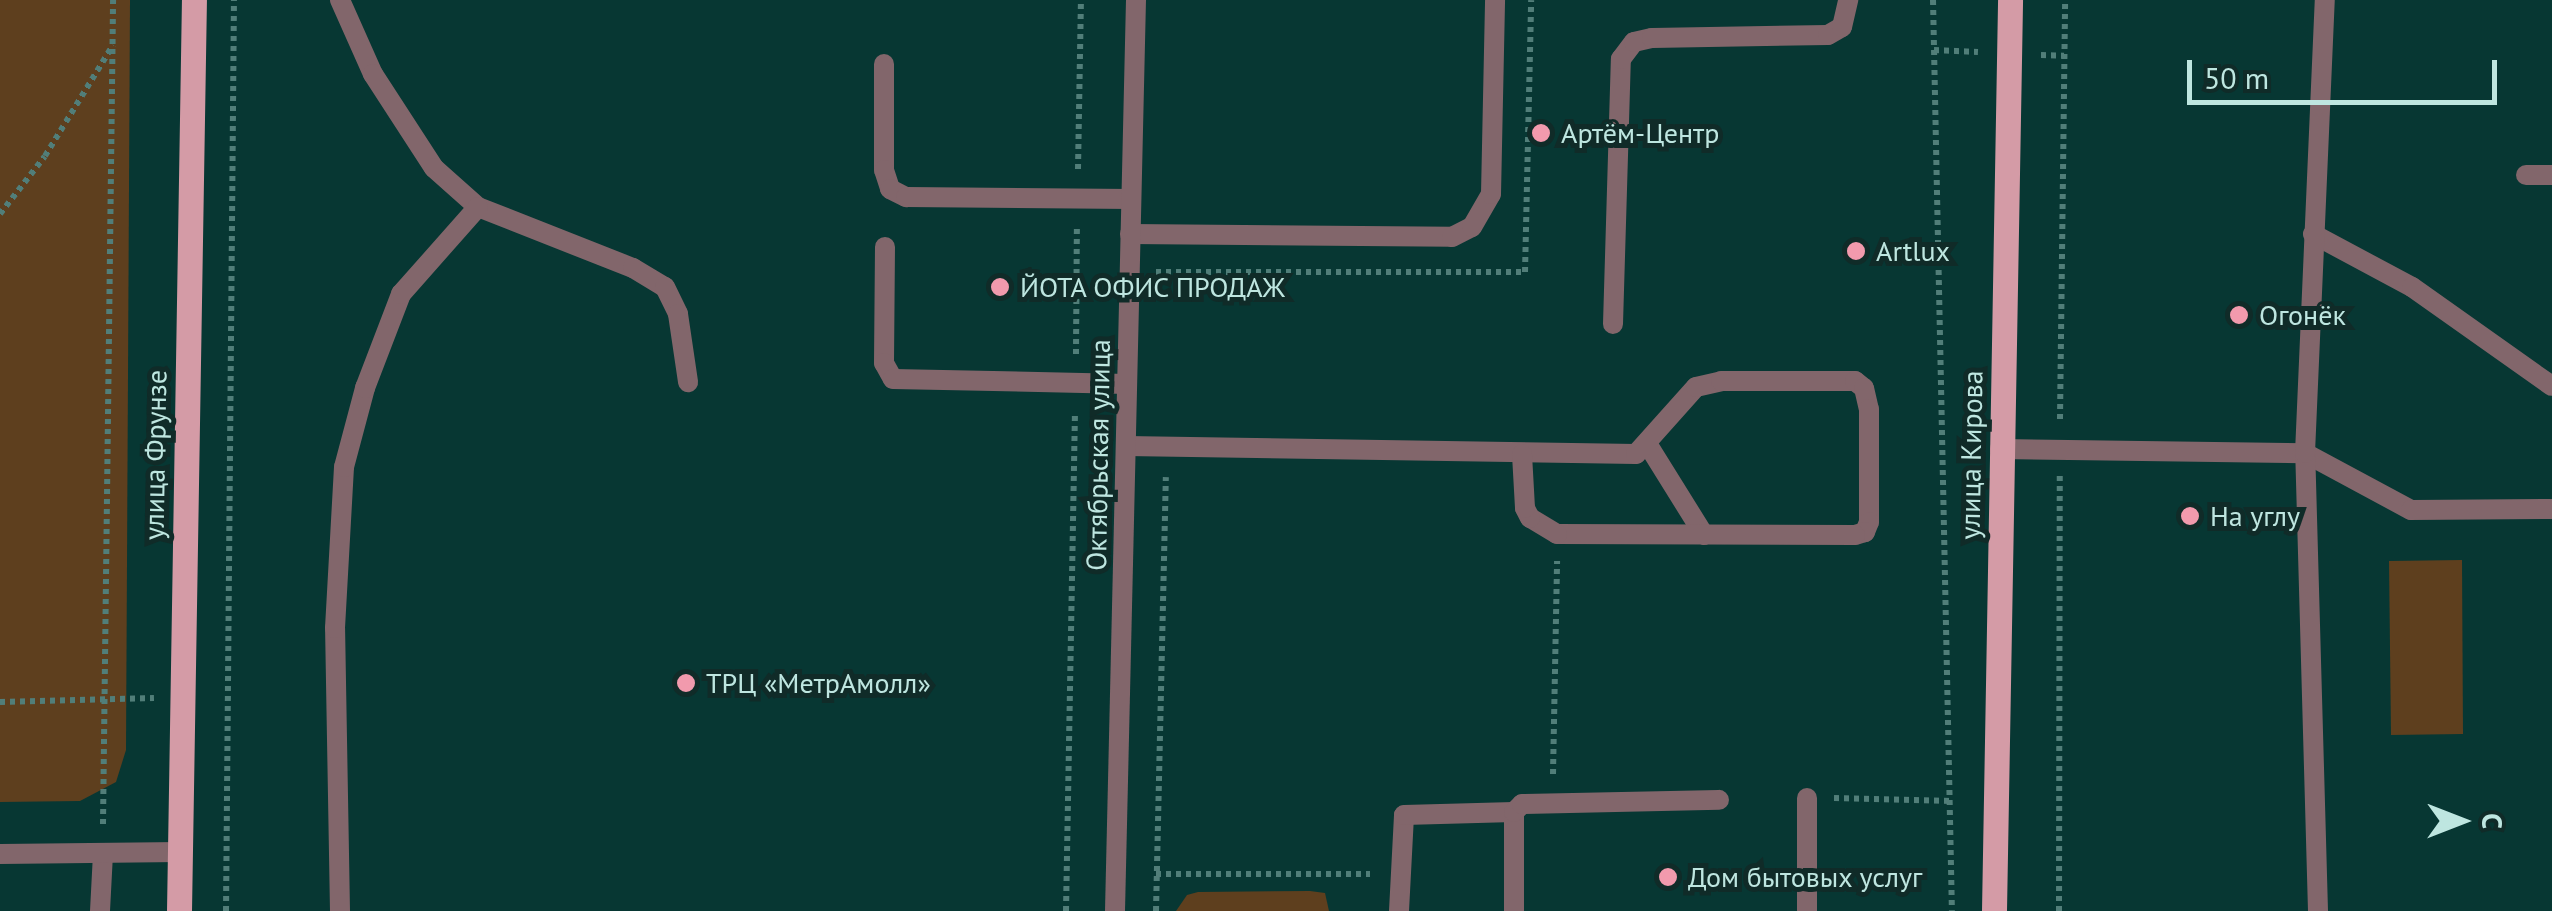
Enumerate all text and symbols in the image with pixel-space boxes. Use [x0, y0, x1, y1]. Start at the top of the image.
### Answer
scale bar [2192, 40, 2502, 102]
text: 50 m [2204, 58, 2269, 97]
place label: Артём-Центр [1561, 116, 1719, 150]
marker: Артём-Центр [1530, 122, 1552, 144]
place label: Artlux [1876, 234, 1950, 268]
marker: Artlux [1845, 240, 1867, 262]
place label: ЙОТА ОФИС ПРОДАЖ [1020, 270, 1287, 304]
marker: ЙОТА ОФИС ПРОДАЖ [989, 276, 1011, 298]
place label: Огонёк [2259, 298, 2346, 332]
marker: Огонёк [2228, 304, 2250, 326]
street label: Октябрьская улица [1079, 339, 1117, 571]
street label: улица Фрунзе [137, 370, 173, 540]
street label: улица Кирова [1953, 370, 1989, 540]
place label: На углу [2210, 499, 2300, 533]
marker: На углу [2179, 505, 2201, 527]
place label: ТРЦ «МетрАмолл» [706, 666, 931, 700]
marker: ТРЦ «МетрАмолл» [675, 672, 697, 694]
north arrow [2412, 771, 2512, 871]
text: С [2474, 813, 2511, 829]
place label: Дом бытовых услуг [1688, 860, 1923, 894]
marker: Дом бытовых услуг [1657, 866, 1679, 888]

